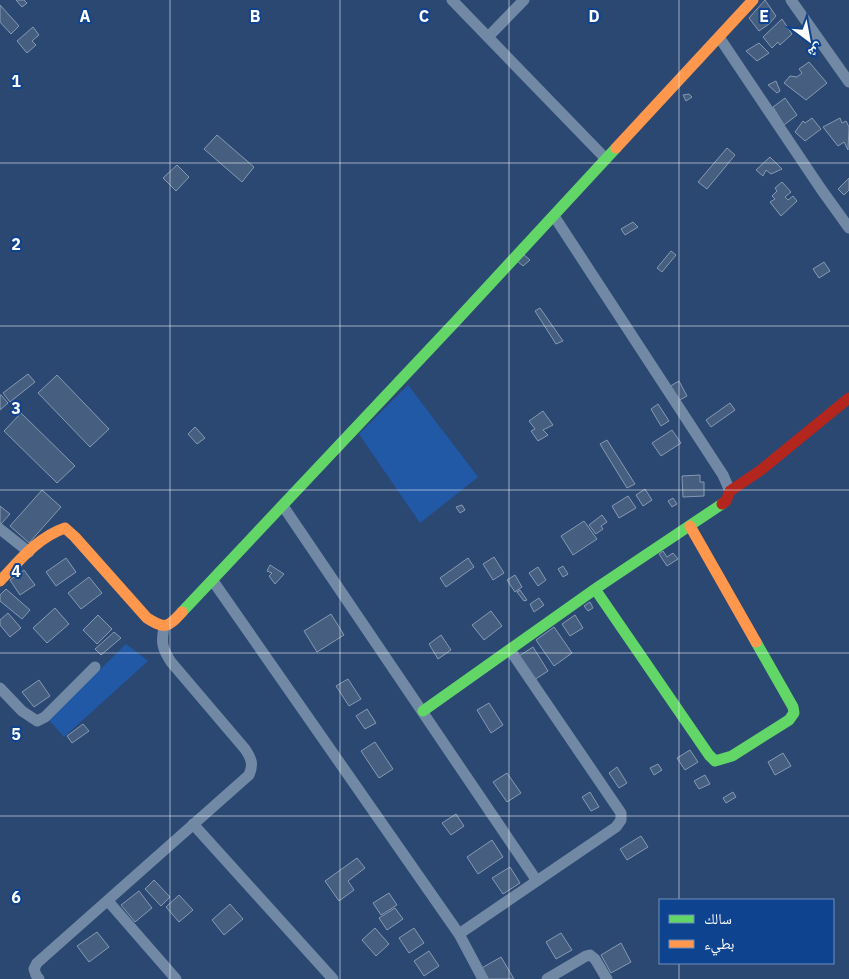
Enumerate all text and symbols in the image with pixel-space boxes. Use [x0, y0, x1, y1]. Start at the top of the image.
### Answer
text: A [80, 6, 91, 26]
text: B [250, 6, 261, 26]
text: C [419, 6, 429, 26]
text: D [588, 6, 600, 26]
text: E [759, 6, 769, 26]
north arrow [784, 15, 834, 65]
text: ش [805, 39, 827, 63]
text: 1 [11, 71, 21, 91]
text: 2 [11, 234, 21, 254]
text: 3 [11, 398, 21, 418]
text: 4 [11, 561, 21, 581]
text: 5 [11, 724, 21, 744]
text: 6 [11, 887, 21, 907]
legend [659, 899, 834, 964]
text: سالك [704, 909, 732, 928]
text: بطيء [704, 934, 734, 956]

